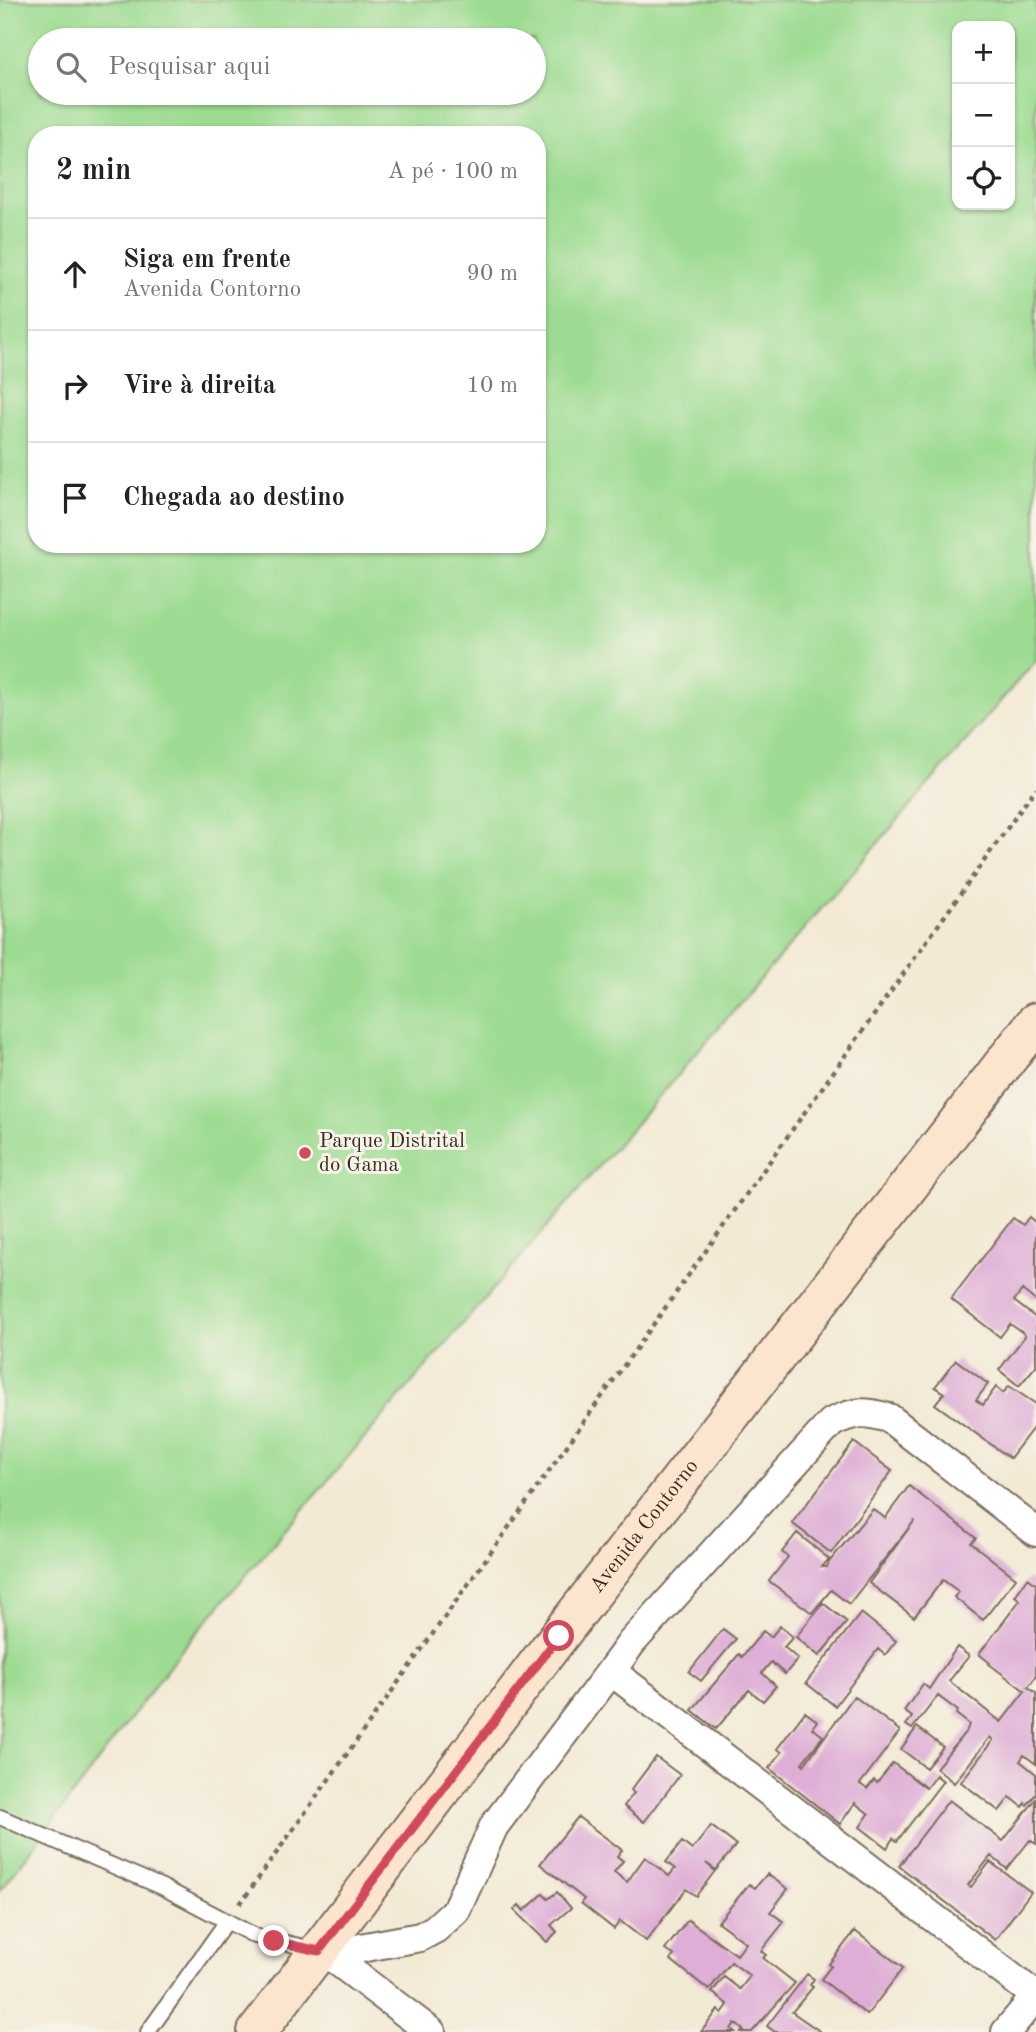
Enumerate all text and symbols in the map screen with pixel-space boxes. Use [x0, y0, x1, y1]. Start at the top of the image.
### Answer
map controls [952, 21, 1015, 210]
button: + [952, 21, 1015, 84]
search box [28, 28, 546, 105]
icon: search [52, 48, 90, 86]
text: Pesquisar aqui [108, 54, 270, 80]
button: − [952, 84, 1015, 147]
button: locate [952, 147, 1015, 210]
text: 2 min [56, 156, 131, 186]
text: A pé · 100 m [387, 160, 518, 183]
text: Siga em frente [123, 247, 291, 273]
icon: ahead [56, 255, 94, 293]
text: 90 m [467, 262, 518, 285]
text: Avenida Contorno [123, 278, 301, 301]
icon: right [56, 367, 94, 405]
text: Vire à direita [123, 373, 276, 399]
text: 10 m [467, 374, 518, 397]
icon: arrive [56, 479, 94, 517]
text: Chegada ao destino [123, 485, 345, 511]
place label: Parque Distrital do Gama [319, 1131, 465, 1176]
marker: Parque Distrital do Gama [297, 1145, 313, 1161]
street label: Avenida Contorno [586, 1456, 702, 1597]
route start [543, 1620, 574, 1651]
route end [258, 1925, 289, 1956]

